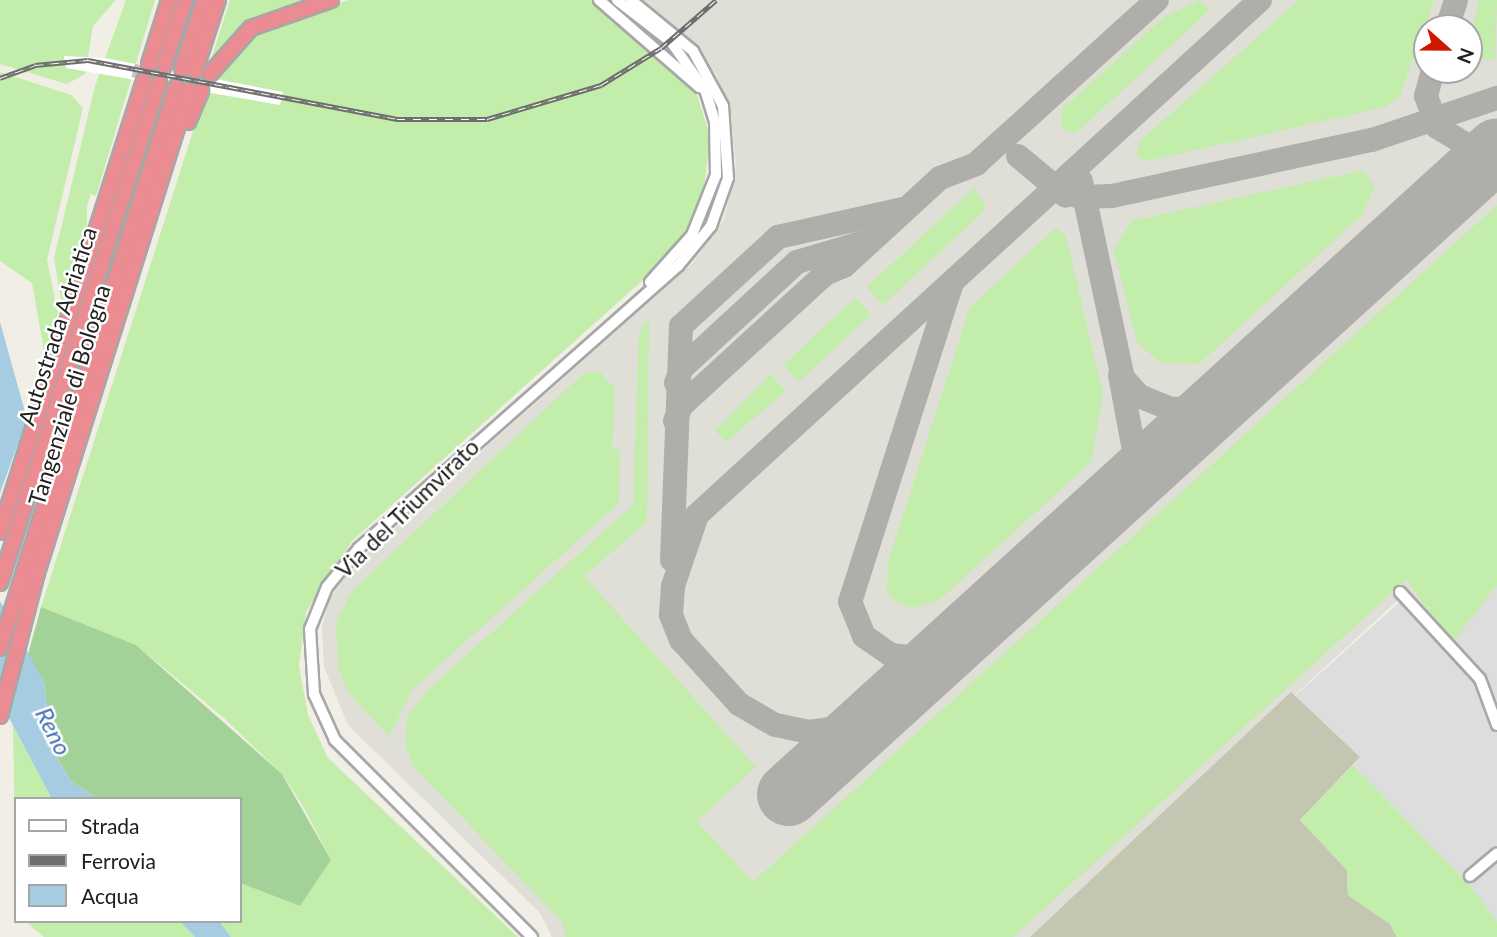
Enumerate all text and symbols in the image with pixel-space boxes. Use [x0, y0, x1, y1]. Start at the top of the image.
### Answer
north arrow [1413, 14, 1483, 84]
text: N [1453, 45, 1480, 67]
street label: Autostrada Adriatica [12, 223, 102, 429]
street label: Tangenziale di Bologna [22, 281, 116, 509]
street label: Via del Triumvirato [329, 432, 485, 584]
water label: Reno [30, 702, 78, 760]
legend [14, 797, 242, 923]
text: Strada [81, 813, 140, 838]
text: Ferrovia [81, 848, 156, 873]
text: Acqua [81, 883, 139, 908]

